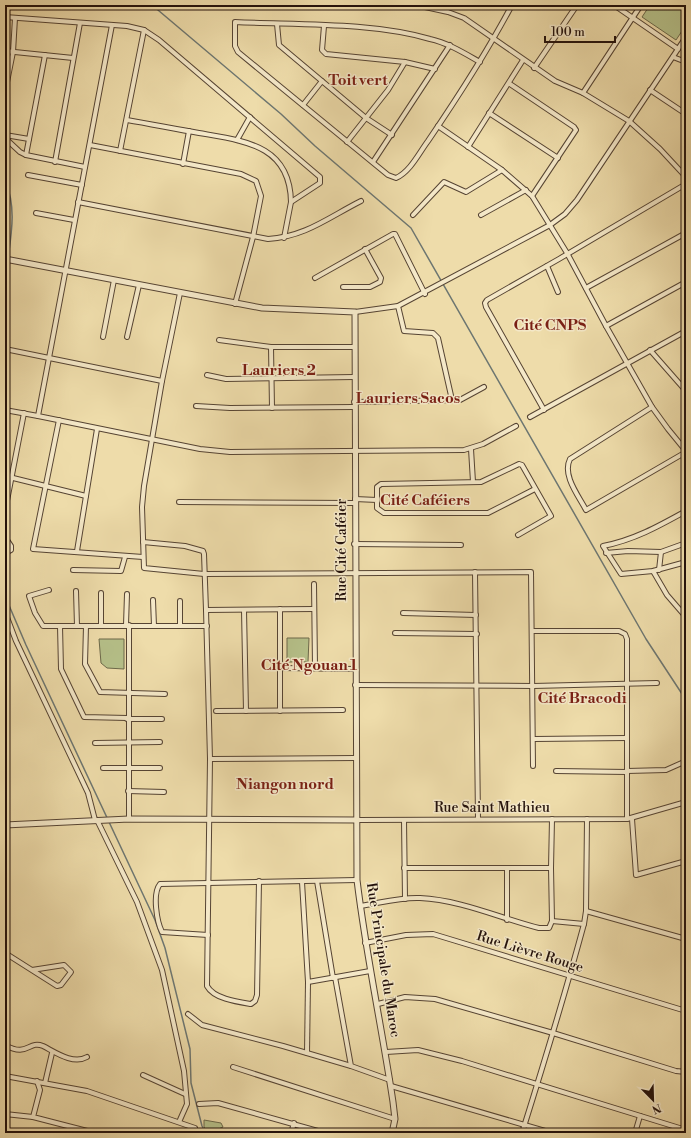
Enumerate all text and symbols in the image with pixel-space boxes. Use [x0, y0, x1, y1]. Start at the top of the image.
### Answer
scale bar [545, 18, 615, 44]
text: 100 m [551, 25, 585, 40]
district label: Toit vert [328, 71, 388, 90]
district label: Cité CNPS [514, 316, 587, 335]
district label: Lauriers 2 [242, 361, 316, 380]
district label: Lauriers Sacos [356, 389, 460, 408]
district label: Cité Caféiers [380, 491, 470, 510]
street label: Rue Cité Caféier [333, 499, 351, 601]
district label: Cité Ngouan 1 [261, 656, 358, 675]
district label: Cité Bracodi [538, 689, 627, 708]
district label: Niangon nord [236, 775, 335, 794]
street label: Rue Saint Mathieu [434, 799, 550, 817]
street label: Rue Principale du Maroc [362, 881, 404, 1039]
street label: Rue Lièvre Rouge [474, 927, 586, 977]
north arrow [633, 1080, 673, 1120]
text: N [650, 1100, 663, 1117]

